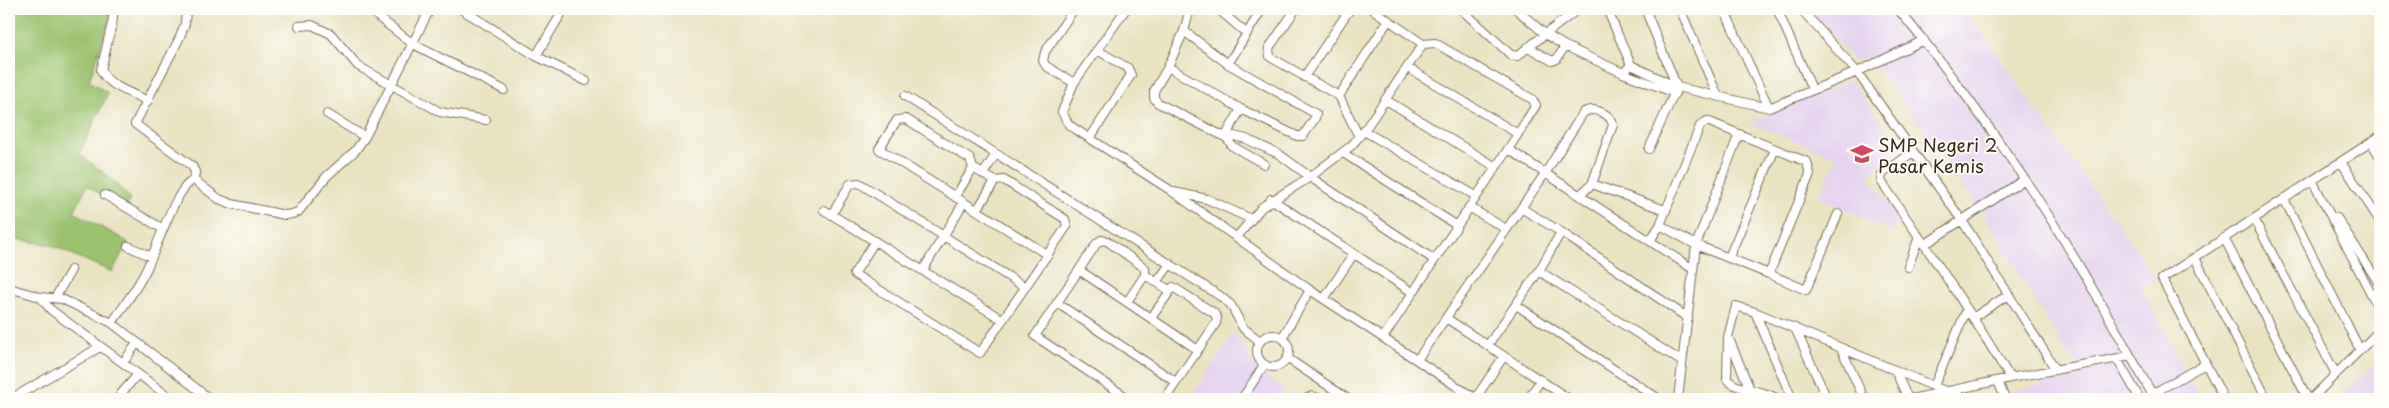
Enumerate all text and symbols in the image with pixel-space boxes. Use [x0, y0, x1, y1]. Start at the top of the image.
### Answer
place label: SMP Negeri 2 Pasar Kemis [1878, 131, 1997, 179]
school or university icon: SMP Negeri 2 Pasar Kemis [1849, 141, 1875, 167]

